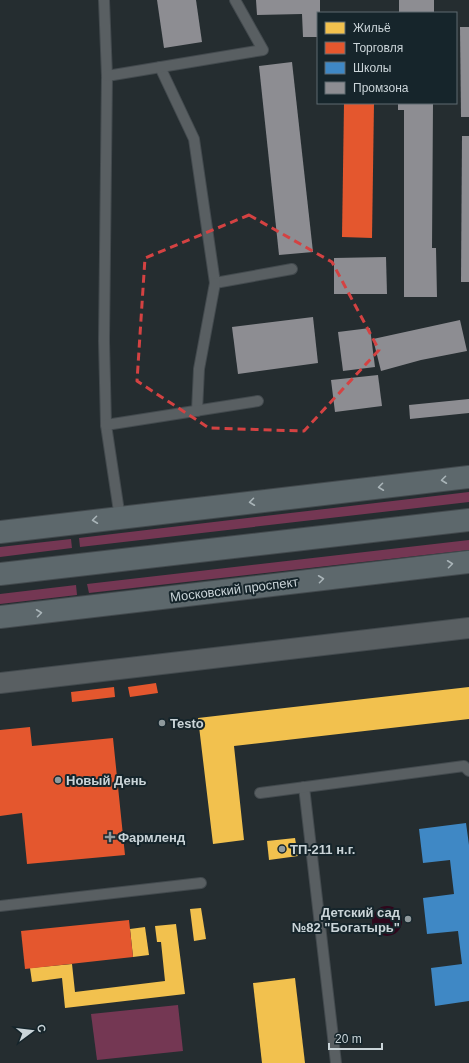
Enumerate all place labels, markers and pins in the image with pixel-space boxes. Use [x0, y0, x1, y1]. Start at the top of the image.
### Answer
place label: Testo [170, 716, 204, 731]
marker: Testo [157, 718, 167, 728]
place label: Новый День [66, 773, 147, 788]
marker: Новый День [53, 775, 63, 785]
place label: Фармленд [118, 830, 186, 845]
marker: Фармленд [105, 832, 115, 842]
place label: ТП-211 н.г. [290, 842, 355, 857]
marker: ТП-211 н.г. [277, 844, 287, 854]
place label: Детский сад №82 "Богатырь" [292, 905, 401, 935]
marker: Детский сад №82 "Богатырь" [403, 914, 413, 924]

